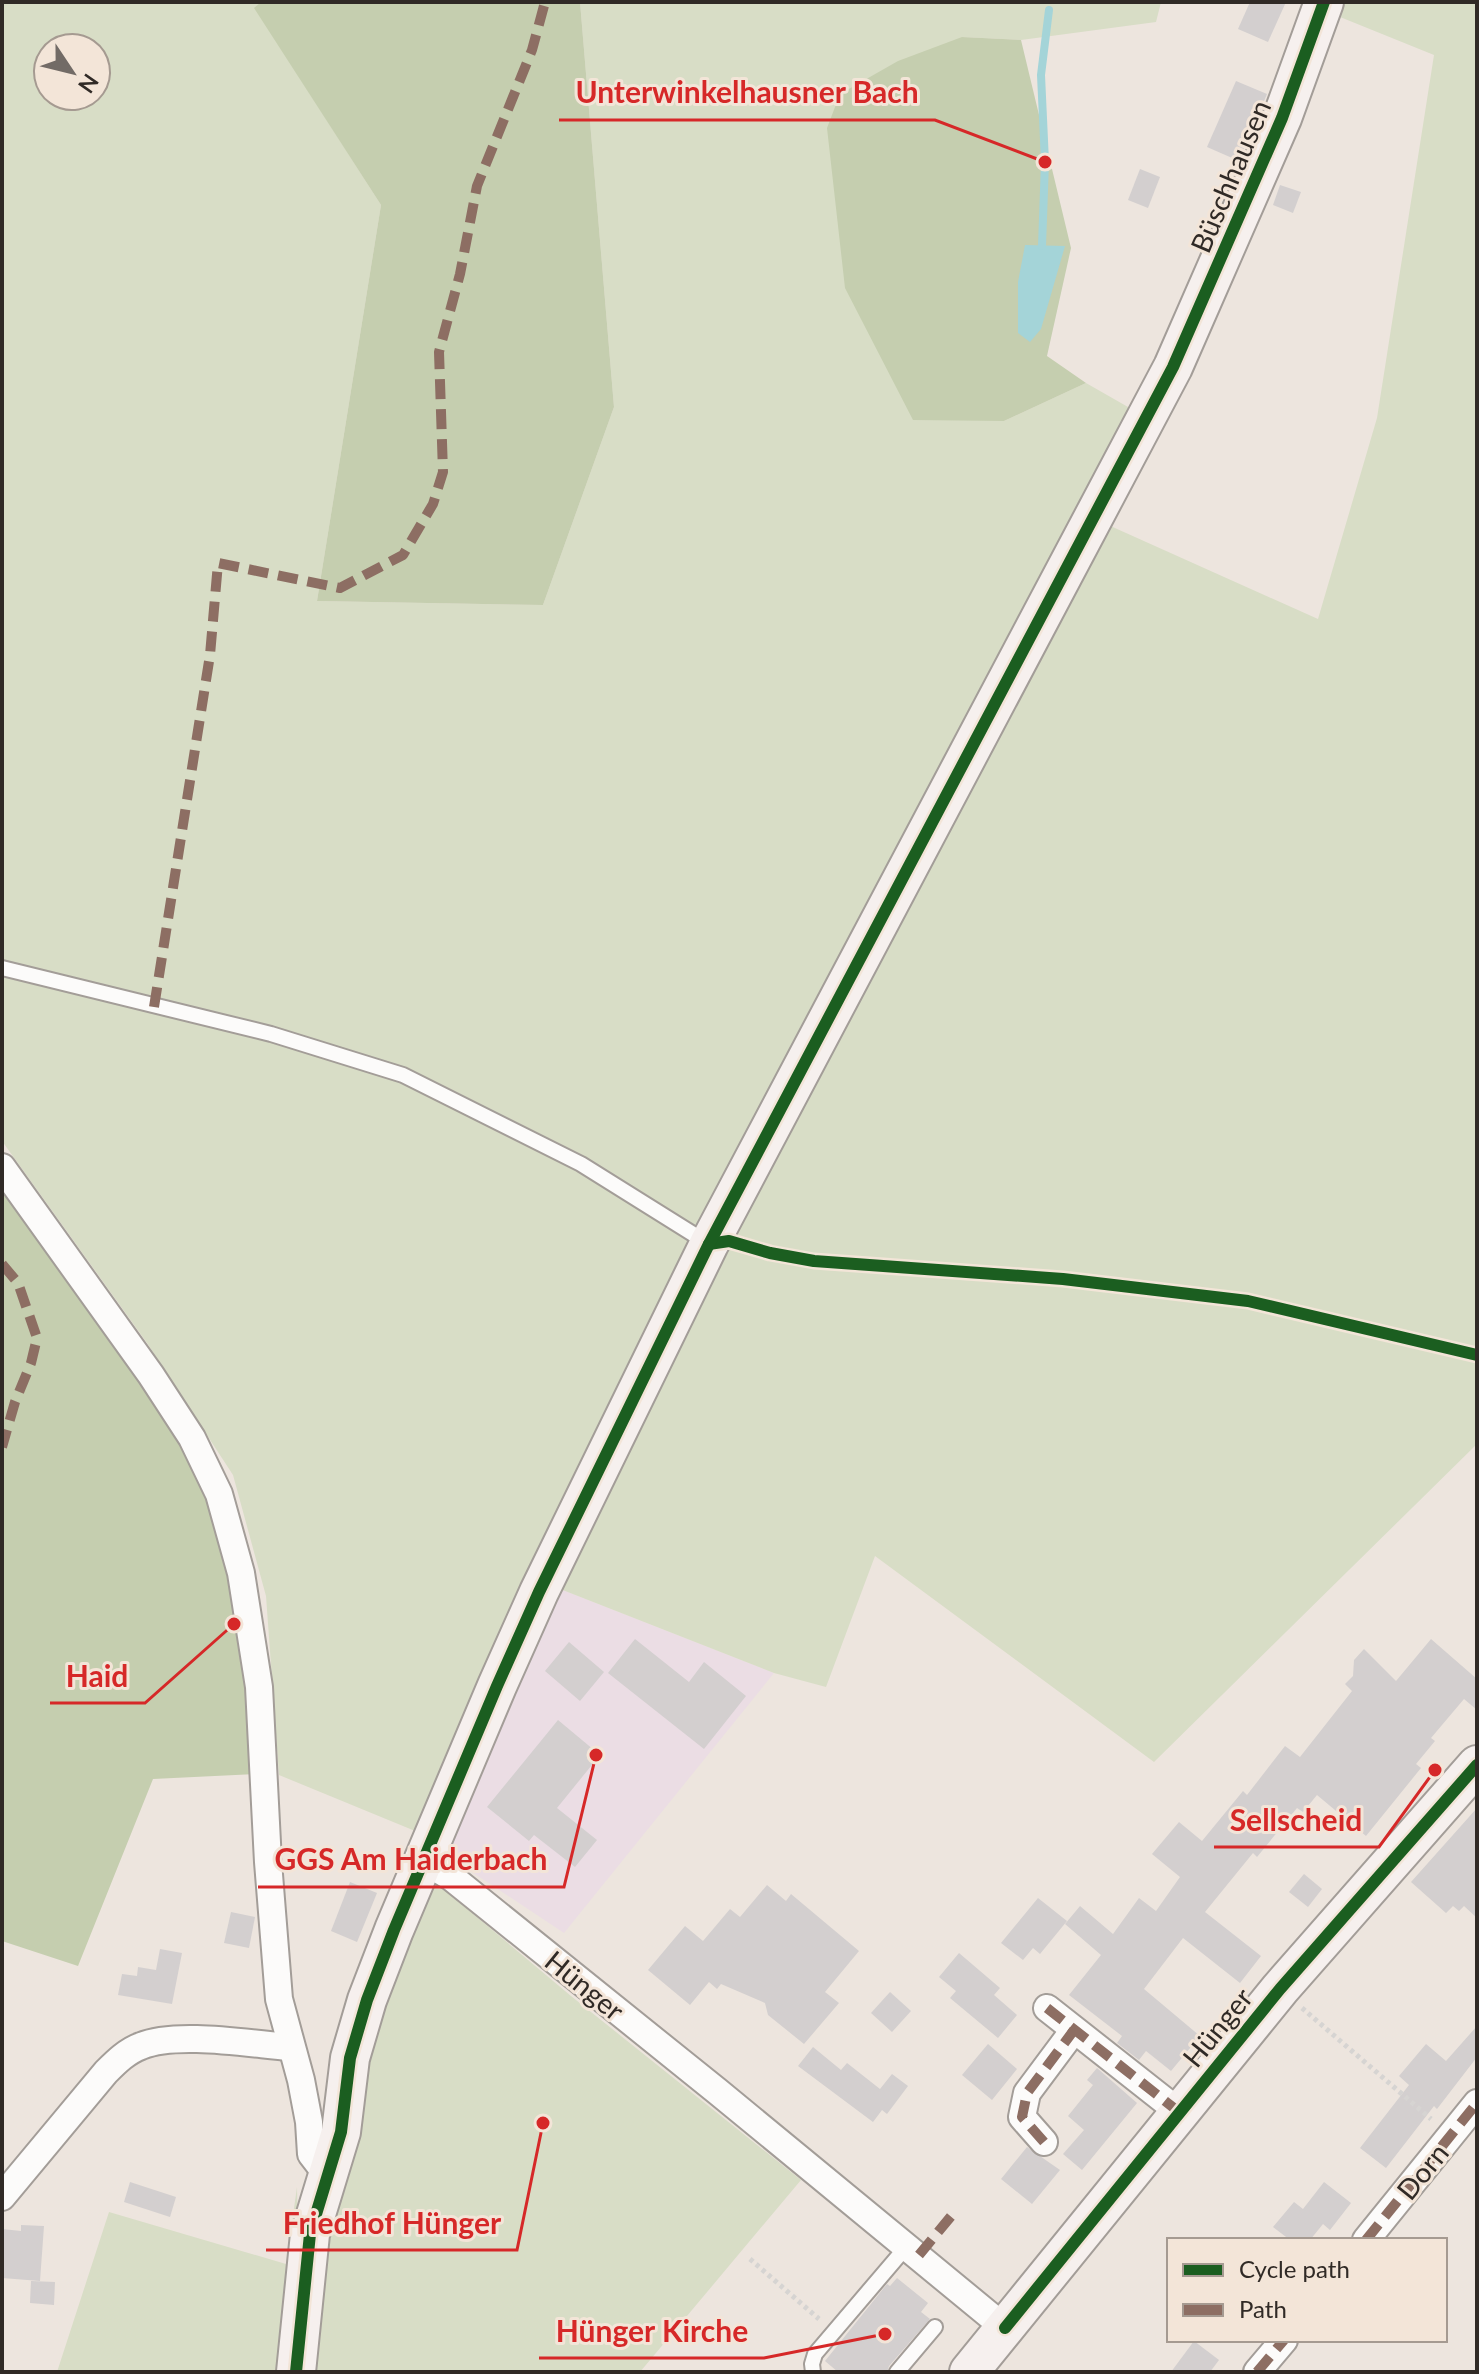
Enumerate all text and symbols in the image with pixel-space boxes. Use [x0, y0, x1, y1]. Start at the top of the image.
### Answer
north arrow [32, 32, 112, 112]
callout: Unterwinkelhausner Bach [559, 66, 935, 120]
text: N [73, 69, 105, 98]
text: Unterwinkelhausner Bach [575, 73, 919, 109]
street label: Büschhausen [1183, 95, 1277, 257]
callout: Haid [50, 1649, 145, 1703]
text: Haid [66, 1657, 128, 1693]
callout: Sellscheid [1214, 1793, 1379, 1847]
text: Sellscheid [1230, 1801, 1362, 1837]
callout: GGS Am Haiderbach [258, 1833, 564, 1887]
text: GGS Am Haiderbach [275, 1840, 547, 1876]
street label: Hünger [539, 1943, 631, 2027]
street label: Hünger [1175, 1981, 1259, 2073]
street label: Dorn [1389, 2136, 1455, 2206]
callout: Friedhof Hünger [266, 2196, 517, 2250]
text: Friedhof Hünger [283, 2204, 502, 2240]
legend [1167, 2238, 1447, 2342]
text: Cycle path [1239, 2254, 1350, 2283]
text: Path [1239, 2294, 1287, 2323]
callout: Hünger Kirche [539, 2304, 764, 2358]
text: Hünger Kirche [556, 2312, 748, 2348]

